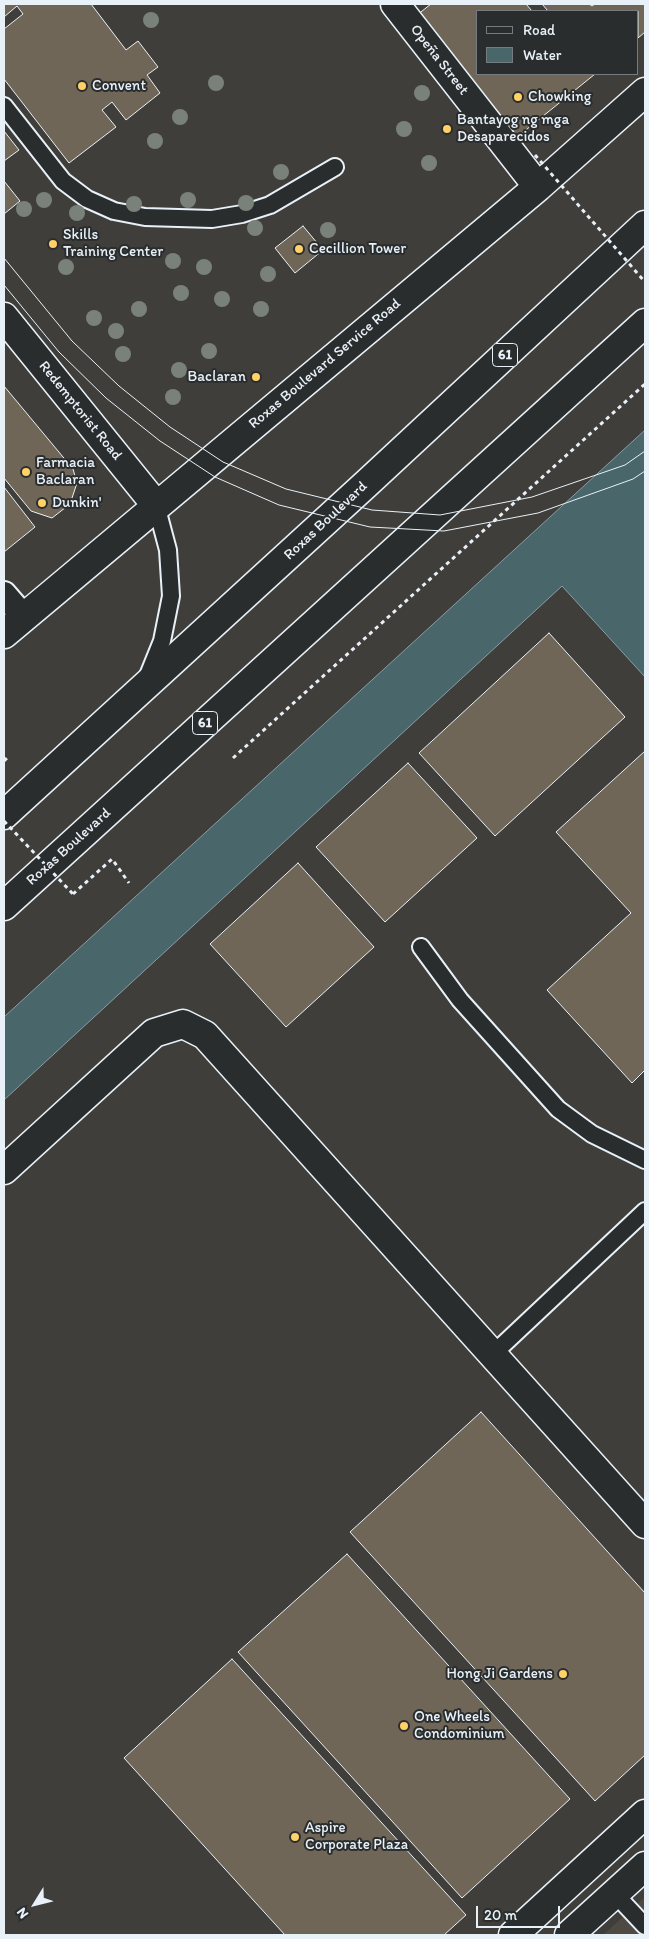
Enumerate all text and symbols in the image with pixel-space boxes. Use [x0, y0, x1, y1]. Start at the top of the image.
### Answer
legend [477, 10, 639, 75]
street label: Opeña Street [406, 21, 472, 99]
text: Road [523, 21, 555, 39]
text: Water [523, 46, 561, 64]
place label: Convent [92, 77, 146, 95]
marker: Convent [76, 80, 88, 92]
place label: Chowking [528, 88, 591, 106]
marker: Chowking [512, 91, 524, 103]
place label: Bantayog ng mga Desaparecidos [457, 111, 569, 146]
marker: Bantayog ng mga Desaparecidos [441, 123, 453, 135]
place label: Skills Training Center [63, 226, 163, 261]
marker: Skills Training Center [47, 238, 59, 250]
place label: Cecillion Tower [309, 240, 406, 258]
marker: Cecillion Tower [293, 243, 305, 255]
street label: Roxas Boulevard Service Road [245, 295, 405, 433]
road number: 61 [492, 344, 518, 366]
street label: Redemptorist Road [35, 358, 125, 464]
place label: Baclaran [188, 368, 246, 386]
marker: Baclaran [250, 371, 262, 383]
place label: Farmacia Baclaran [36, 454, 95, 489]
marker: Farmacia Baclaran [20, 466, 32, 478]
street label: Roxas Boulevard [281, 478, 371, 564]
place label: Dunkin' [52, 494, 101, 512]
marker: Dunkin' [36, 497, 48, 509]
road number: 61 [192, 711, 218, 734]
street label: Roxas Boulevard [23, 804, 115, 890]
place label: Hong Ji Gardens [446, 1665, 553, 1683]
marker: Hong Ji Gardens [557, 1668, 569, 1680]
place label: One Wheels Condominium [414, 1708, 504, 1743]
marker: One Wheels Condominium [398, 1720, 410, 1732]
place label: Aspire Corporate Plaza [305, 1819, 408, 1854]
marker: Aspire Corporate Plaza [289, 1831, 301, 1843]
north arrow [10, 1879, 60, 1929]
scale bar [479, 1896, 563, 1928]
text: N [13, 1904, 32, 1922]
text: 20 m [484, 1906, 517, 1924]

